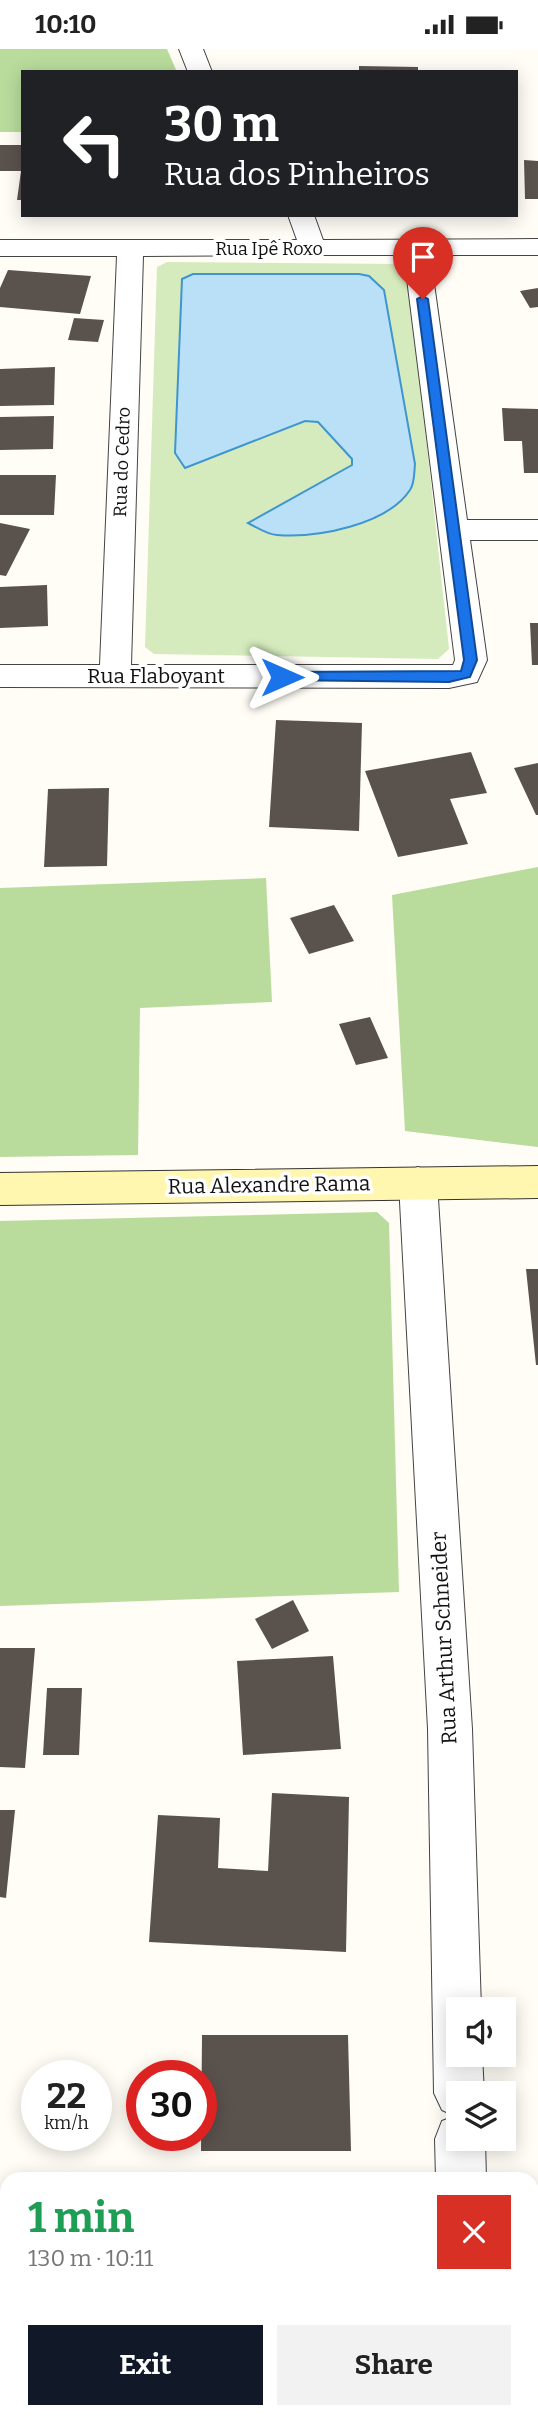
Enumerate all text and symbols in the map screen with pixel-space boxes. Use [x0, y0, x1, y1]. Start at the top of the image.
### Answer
text: 10:10 [35, 9, 97, 40]
text: 30 m [164, 95, 279, 154]
icon: left [49, 98, 140, 189]
text: Rua dos Pinheiros [164, 155, 430, 193]
pin [393, 227, 453, 299]
street label: Rua Ipê Roxo [215, 238, 323, 260]
icon: arrive [404, 238, 442, 276]
street label: Rua do Cedro [109, 406, 135, 518]
position arrow [245, 640, 319, 714]
street label: Rua Flaboyant [87, 663, 225, 689]
street label: Rua Alexandre Rama [167, 1170, 371, 1200]
street label: Rua Arthur Schneider [425, 1531, 463, 1745]
map controls [446, 1997, 516, 2151]
button: sound [446, 1997, 516, 2067]
speed limit sign: 30 [126, 2060, 217, 2151]
text: 22 [47, 2075, 86, 2117]
button: layers [446, 2081, 516, 2151]
text: km/h [44, 2112, 89, 2134]
text: 1 min [28, 2193, 134, 2243]
button: close [437, 2195, 511, 2269]
text: 130 m · 10:11 [28, 2244, 153, 2272]
button: Exit [28, 2325, 263, 2405]
button: Share [277, 2325, 511, 2405]

